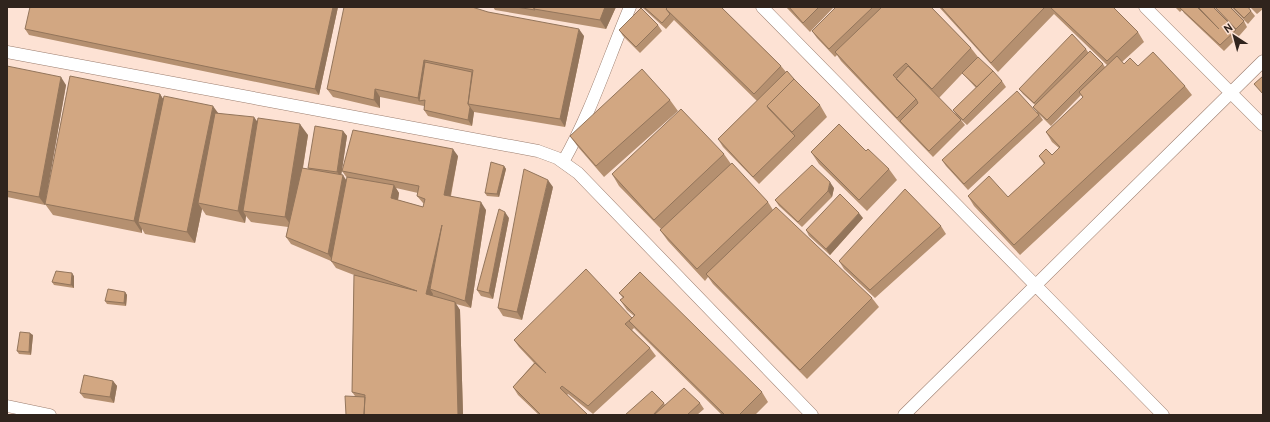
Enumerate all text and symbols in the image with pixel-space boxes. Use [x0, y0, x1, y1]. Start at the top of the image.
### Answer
north arrow [1214, 16, 1254, 56]
text: N [1221, 21, 1236, 37]

